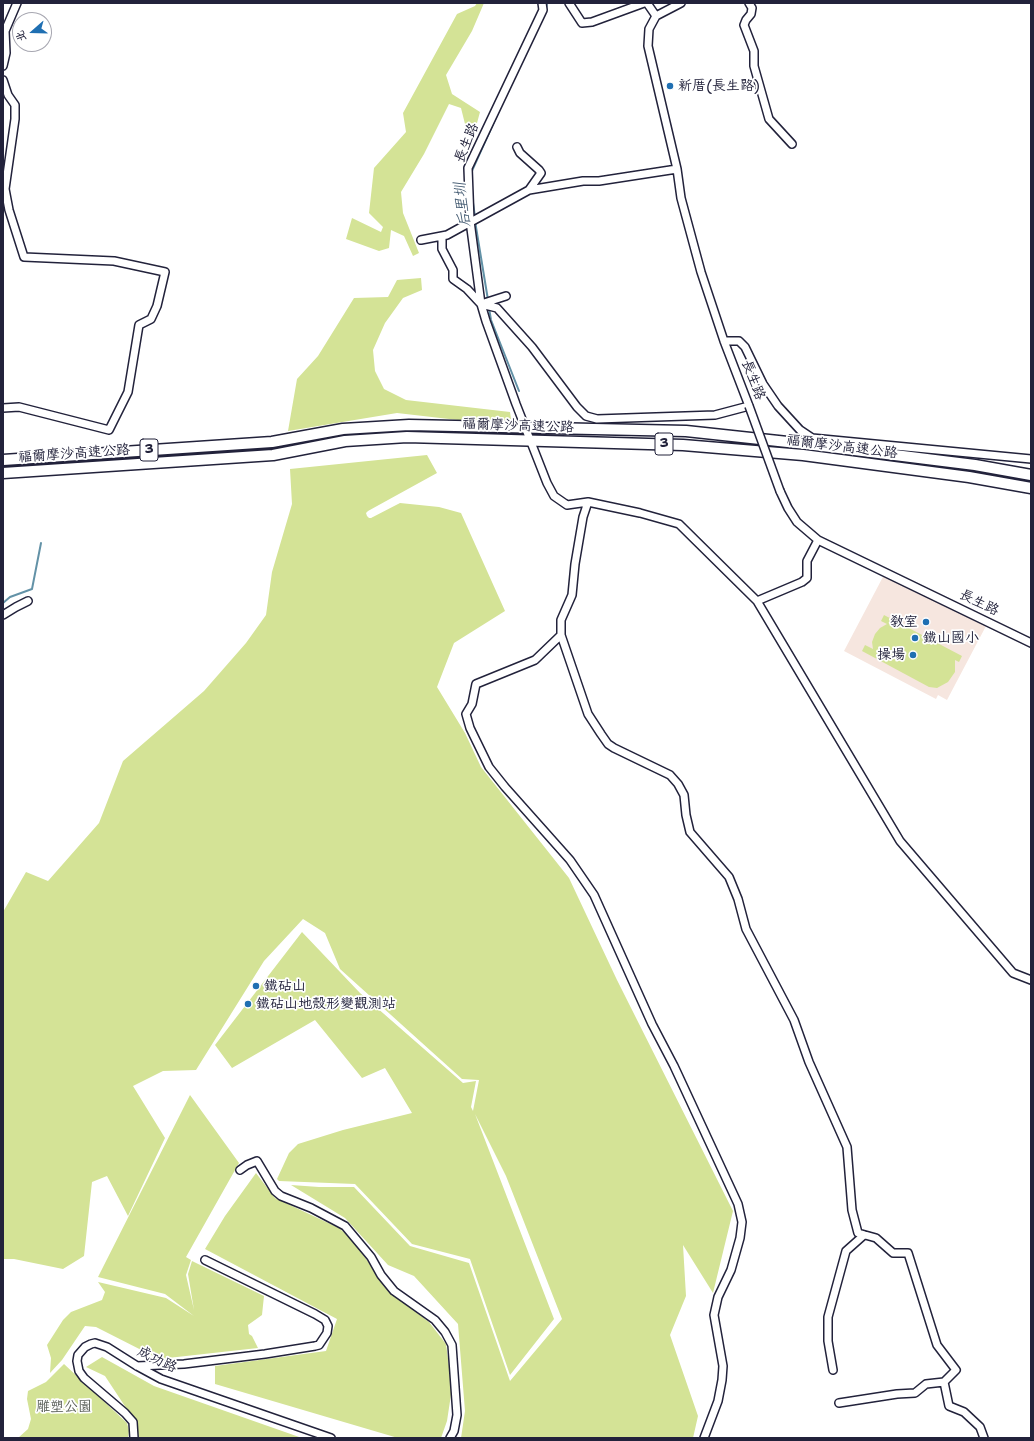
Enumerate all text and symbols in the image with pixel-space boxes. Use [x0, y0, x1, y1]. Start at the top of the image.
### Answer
north arrow [12, 12, 52, 52]
text: 北 [12, 28, 30, 44]
place label: 新厝(長生路) [678, 78, 760, 94]
marker: 新厝(長生路) [665, 81, 675, 91]
street label: 長生路 [451, 120, 483, 166]
water label: 后里圳 [451, 182, 475, 228]
street label: 長生路 [738, 357, 768, 403]
street label: 福爾摩沙高速公路 [462, 416, 574, 436]
street label: 福爾摩沙高速公路 [785, 432, 899, 462]
road number: 3 [655, 433, 673, 455]
road number: 3 [140, 439, 158, 461]
street label: 福爾摩沙高速公路 [18, 442, 130, 466]
street label: 長生路 [956, 586, 1002, 620]
place label: 教室 [890, 614, 918, 630]
marker: 教室 [921, 617, 931, 627]
place label: 鐵山國小 [923, 630, 979, 646]
marker: 鐵山國小 [910, 633, 920, 643]
place label: 操場 [877, 647, 905, 663]
marker: 操場 [908, 650, 918, 660]
place label: 鐵砧山 [264, 978, 306, 994]
marker: 鐵砧山 [251, 981, 261, 991]
place label: 鐵砧山地殼形變觀測站 [256, 996, 396, 1012]
marker: 鐵砧山地殼形變觀測站 [243, 999, 253, 1009]
street label: 成功路 [134, 1343, 180, 1377]
park label: 雕塑公園 [36, 1399, 92, 1415]

